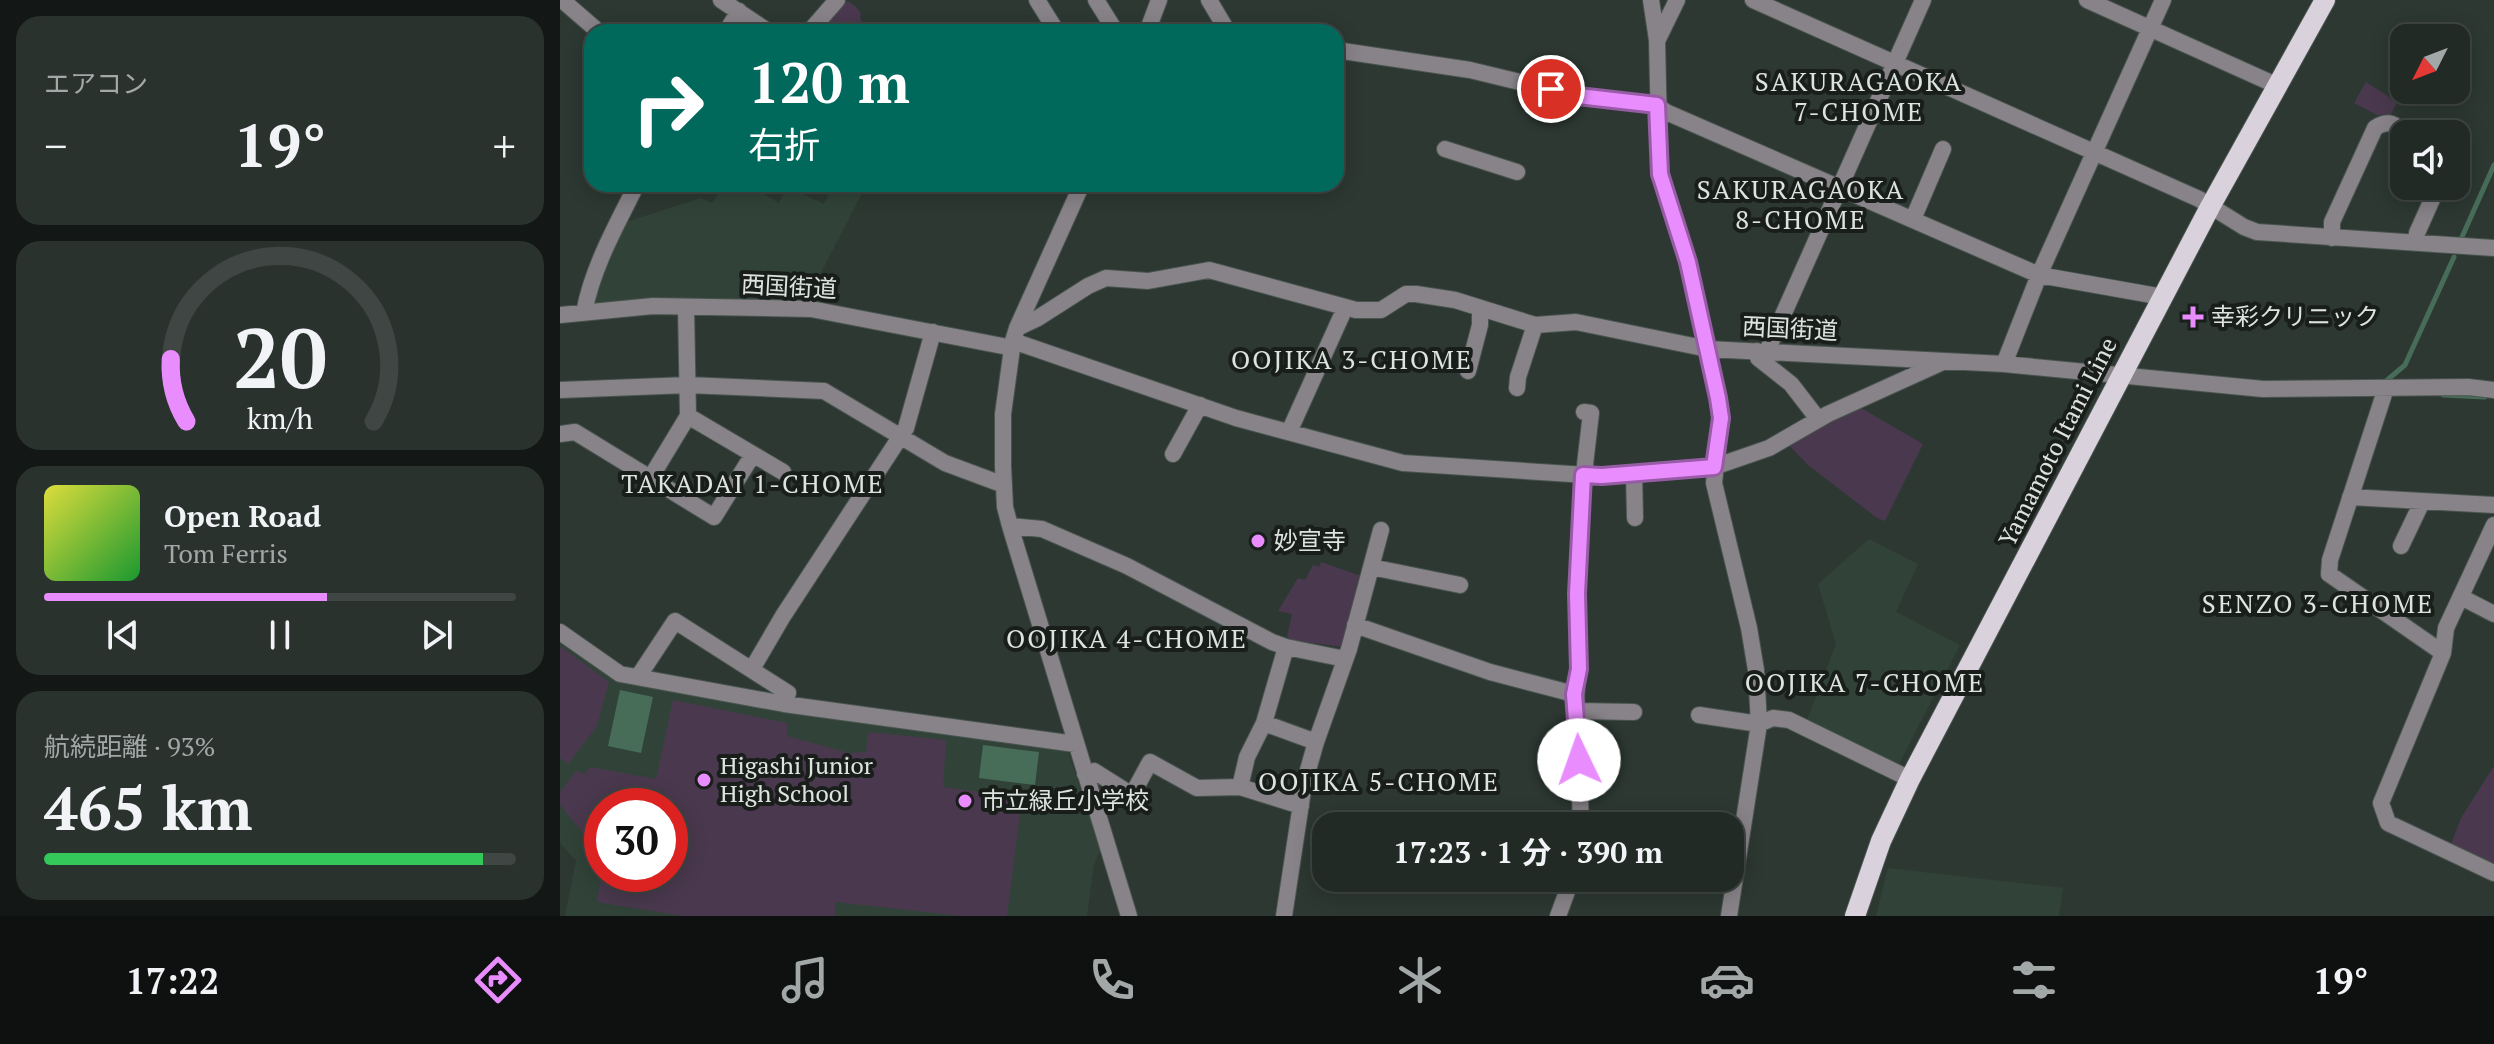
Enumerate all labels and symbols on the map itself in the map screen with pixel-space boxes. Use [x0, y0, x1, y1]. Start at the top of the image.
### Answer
north arrow [2390, 24, 2470, 104]
pin [1517, 55, 1585, 123]
district label: SAKURAGAOKA 7-CHOME [1755, 64, 1963, 128]
district label: SAKURAGAOKA 8-CHOME [1697, 172, 1905, 236]
street label: 西国街道 [740, 268, 838, 304]
place label: 幸彩クリニック [2211, 300, 2379, 332]
marker: 幸彩クリニック [2182, 306, 2204, 328]
street label: 西国街道 [1741, 310, 1839, 346]
street label: Yamamoto Itami Line [1991, 332, 2124, 551]
district label: OOJIKA 3-CHOME [1231, 342, 1473, 376]
district label: TAKADAI 1-CHOME [621, 466, 885, 500]
place label: 妙宣寺 [1274, 524, 1346, 556]
marker: 妙宣寺 [1249, 532, 1267, 550]
district label: SENZO 3-CHOME [2202, 586, 2434, 620]
district label: OOJIKA 4-CHOME [1006, 621, 1248, 655]
district label: OOJIKA 7-CHOME [1745, 665, 1985, 699]
position arrow [1537, 718, 1621, 802]
place label: Higashi Junior High School [720, 749, 874, 809]
district label: OOJIKA 5-CHOME [1258, 764, 1500, 798]
marker: Higashi Junior High School [695, 771, 713, 789]
place label: 市立緑丘小学校 [981, 784, 1149, 816]
speed limit sign: 30 [584, 788, 688, 892]
marker: 市立緑丘小学校 [956, 792, 974, 810]

